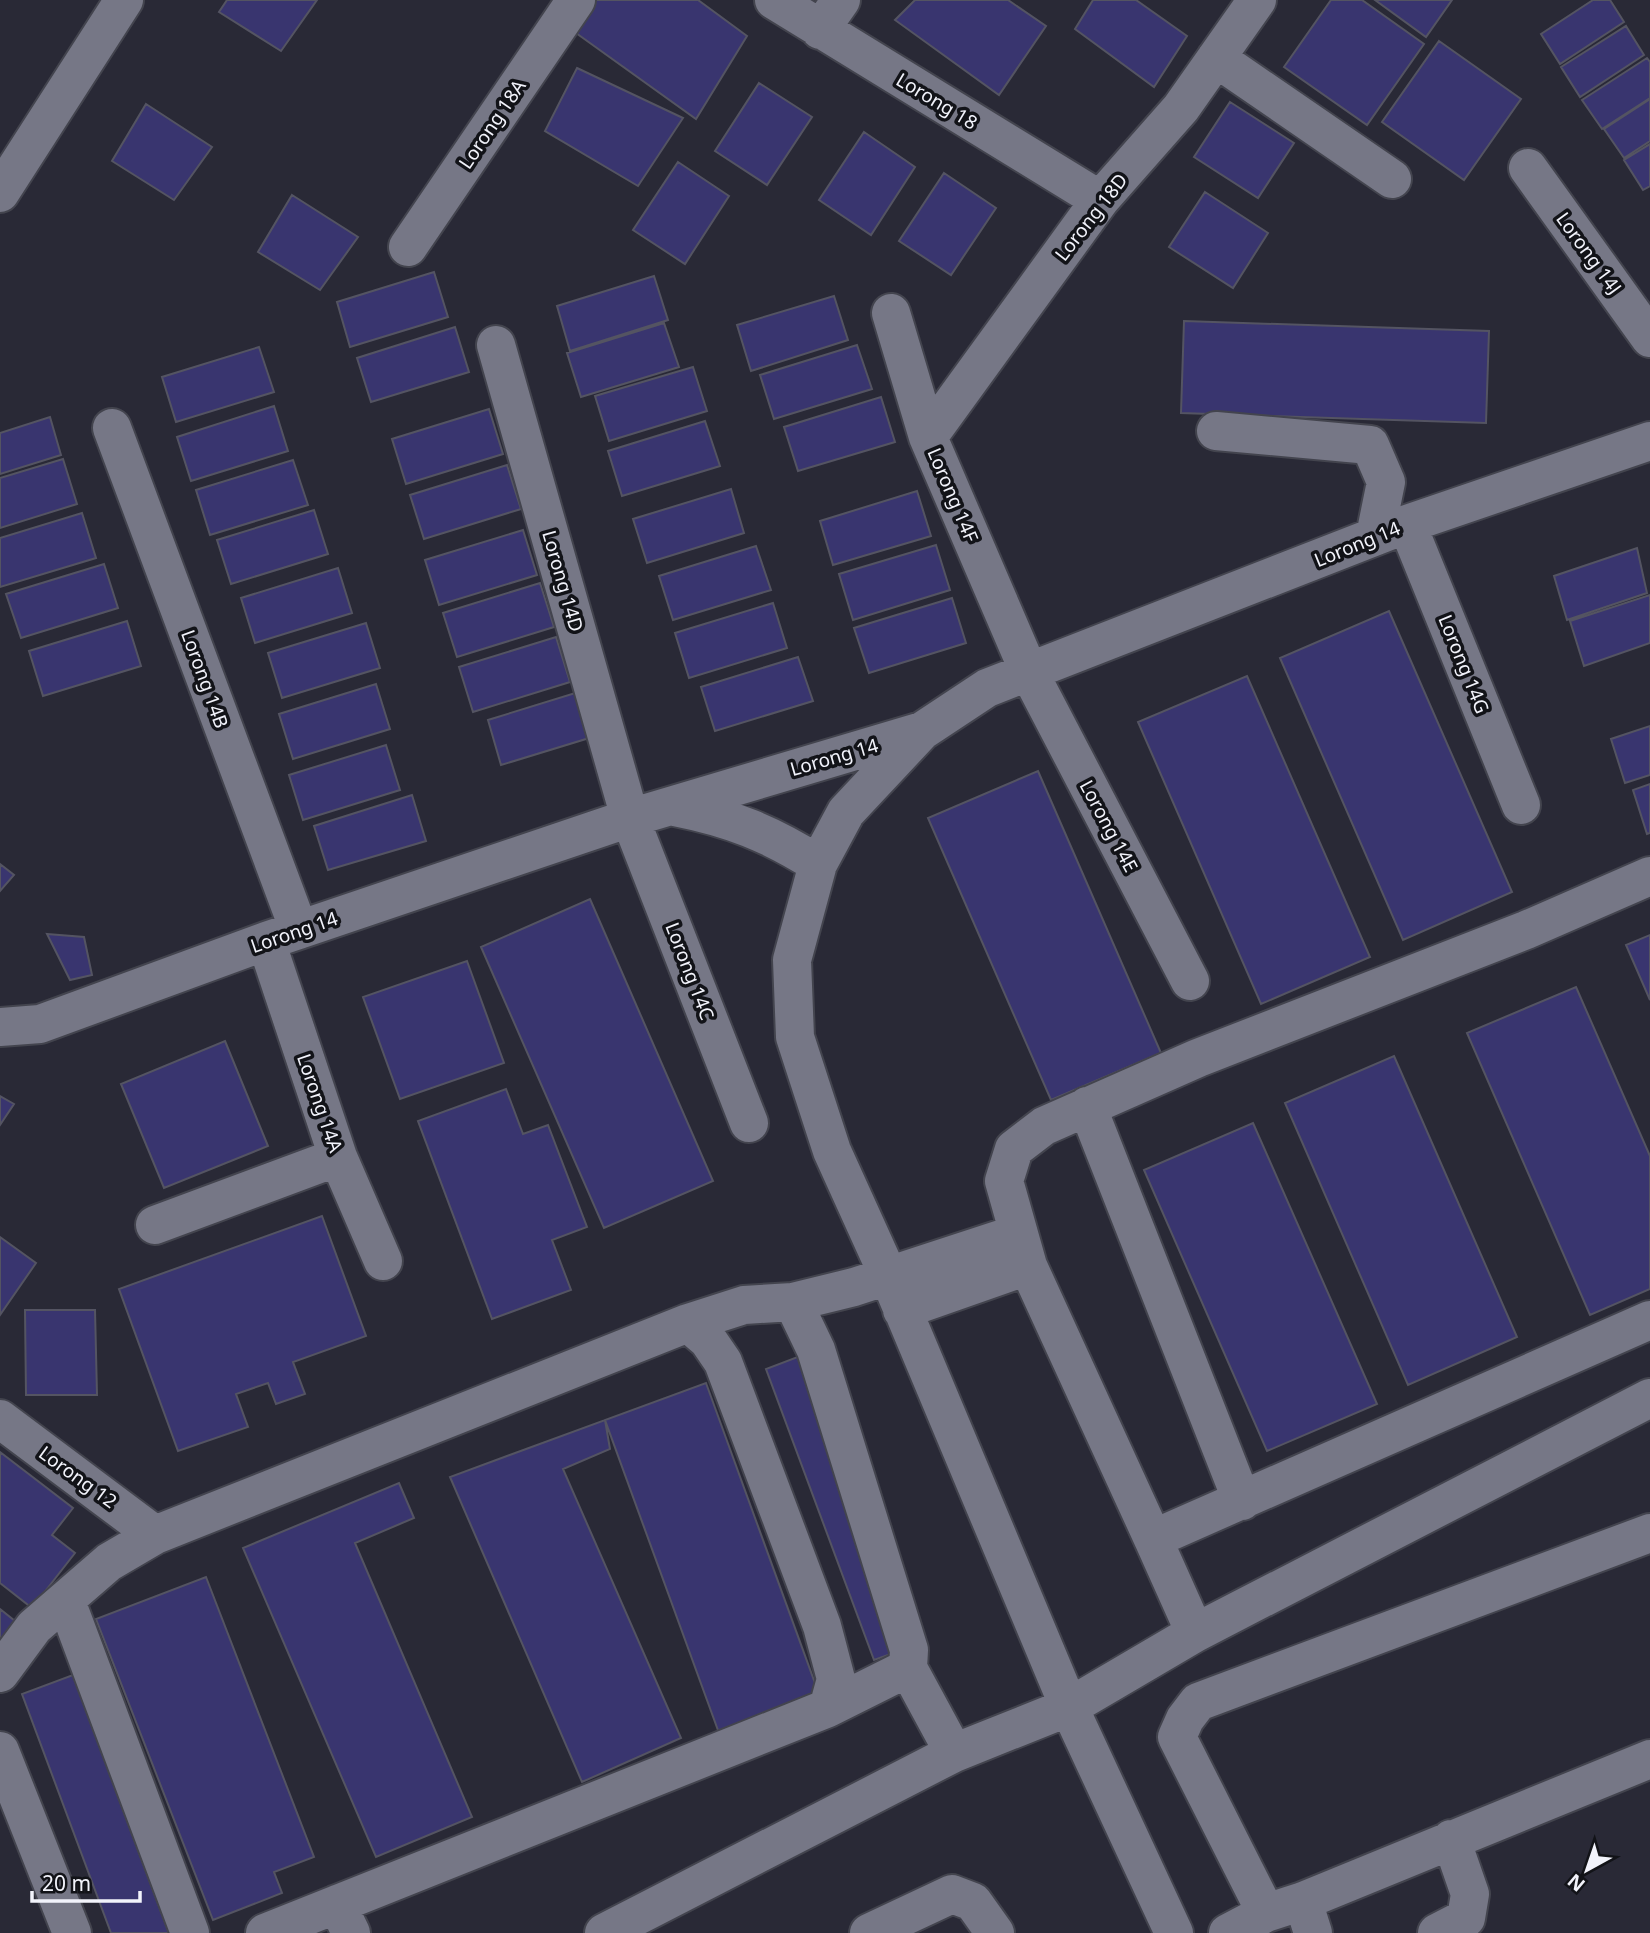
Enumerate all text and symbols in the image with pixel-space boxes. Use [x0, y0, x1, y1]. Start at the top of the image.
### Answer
street label: Lorong 18 [892, 67, 982, 135]
street label: Lorong 18A [453, 73, 532, 174]
street label: Lorong 18D [1049, 168, 1133, 266]
street label: Lorong 14J [1550, 207, 1628, 299]
street label: Lorong 14F [921, 444, 985, 546]
street label: Lorong 14 [1310, 515, 1404, 573]
street label: Lorong 14D [536, 527, 590, 635]
street label: Lorong 14G [1432, 611, 1496, 717]
street label: Lorong 14B [175, 626, 235, 732]
street label: Lorong 14 [787, 732, 881, 782]
street label: Lorong 14E [1074, 775, 1144, 877]
street label: Lorong 14 [247, 905, 341, 959]
street label: Lorong 14C [659, 918, 721, 1024]
street label: Lorong 14A [291, 1050, 349, 1157]
street label: Lorong 12 [34, 1440, 122, 1514]
north arrow [1552, 1835, 1622, 1905]
scale bar [32, 1860, 140, 1904]
text: N [1562, 1868, 1590, 1898]
text: 20 m [42, 1869, 91, 1897]

